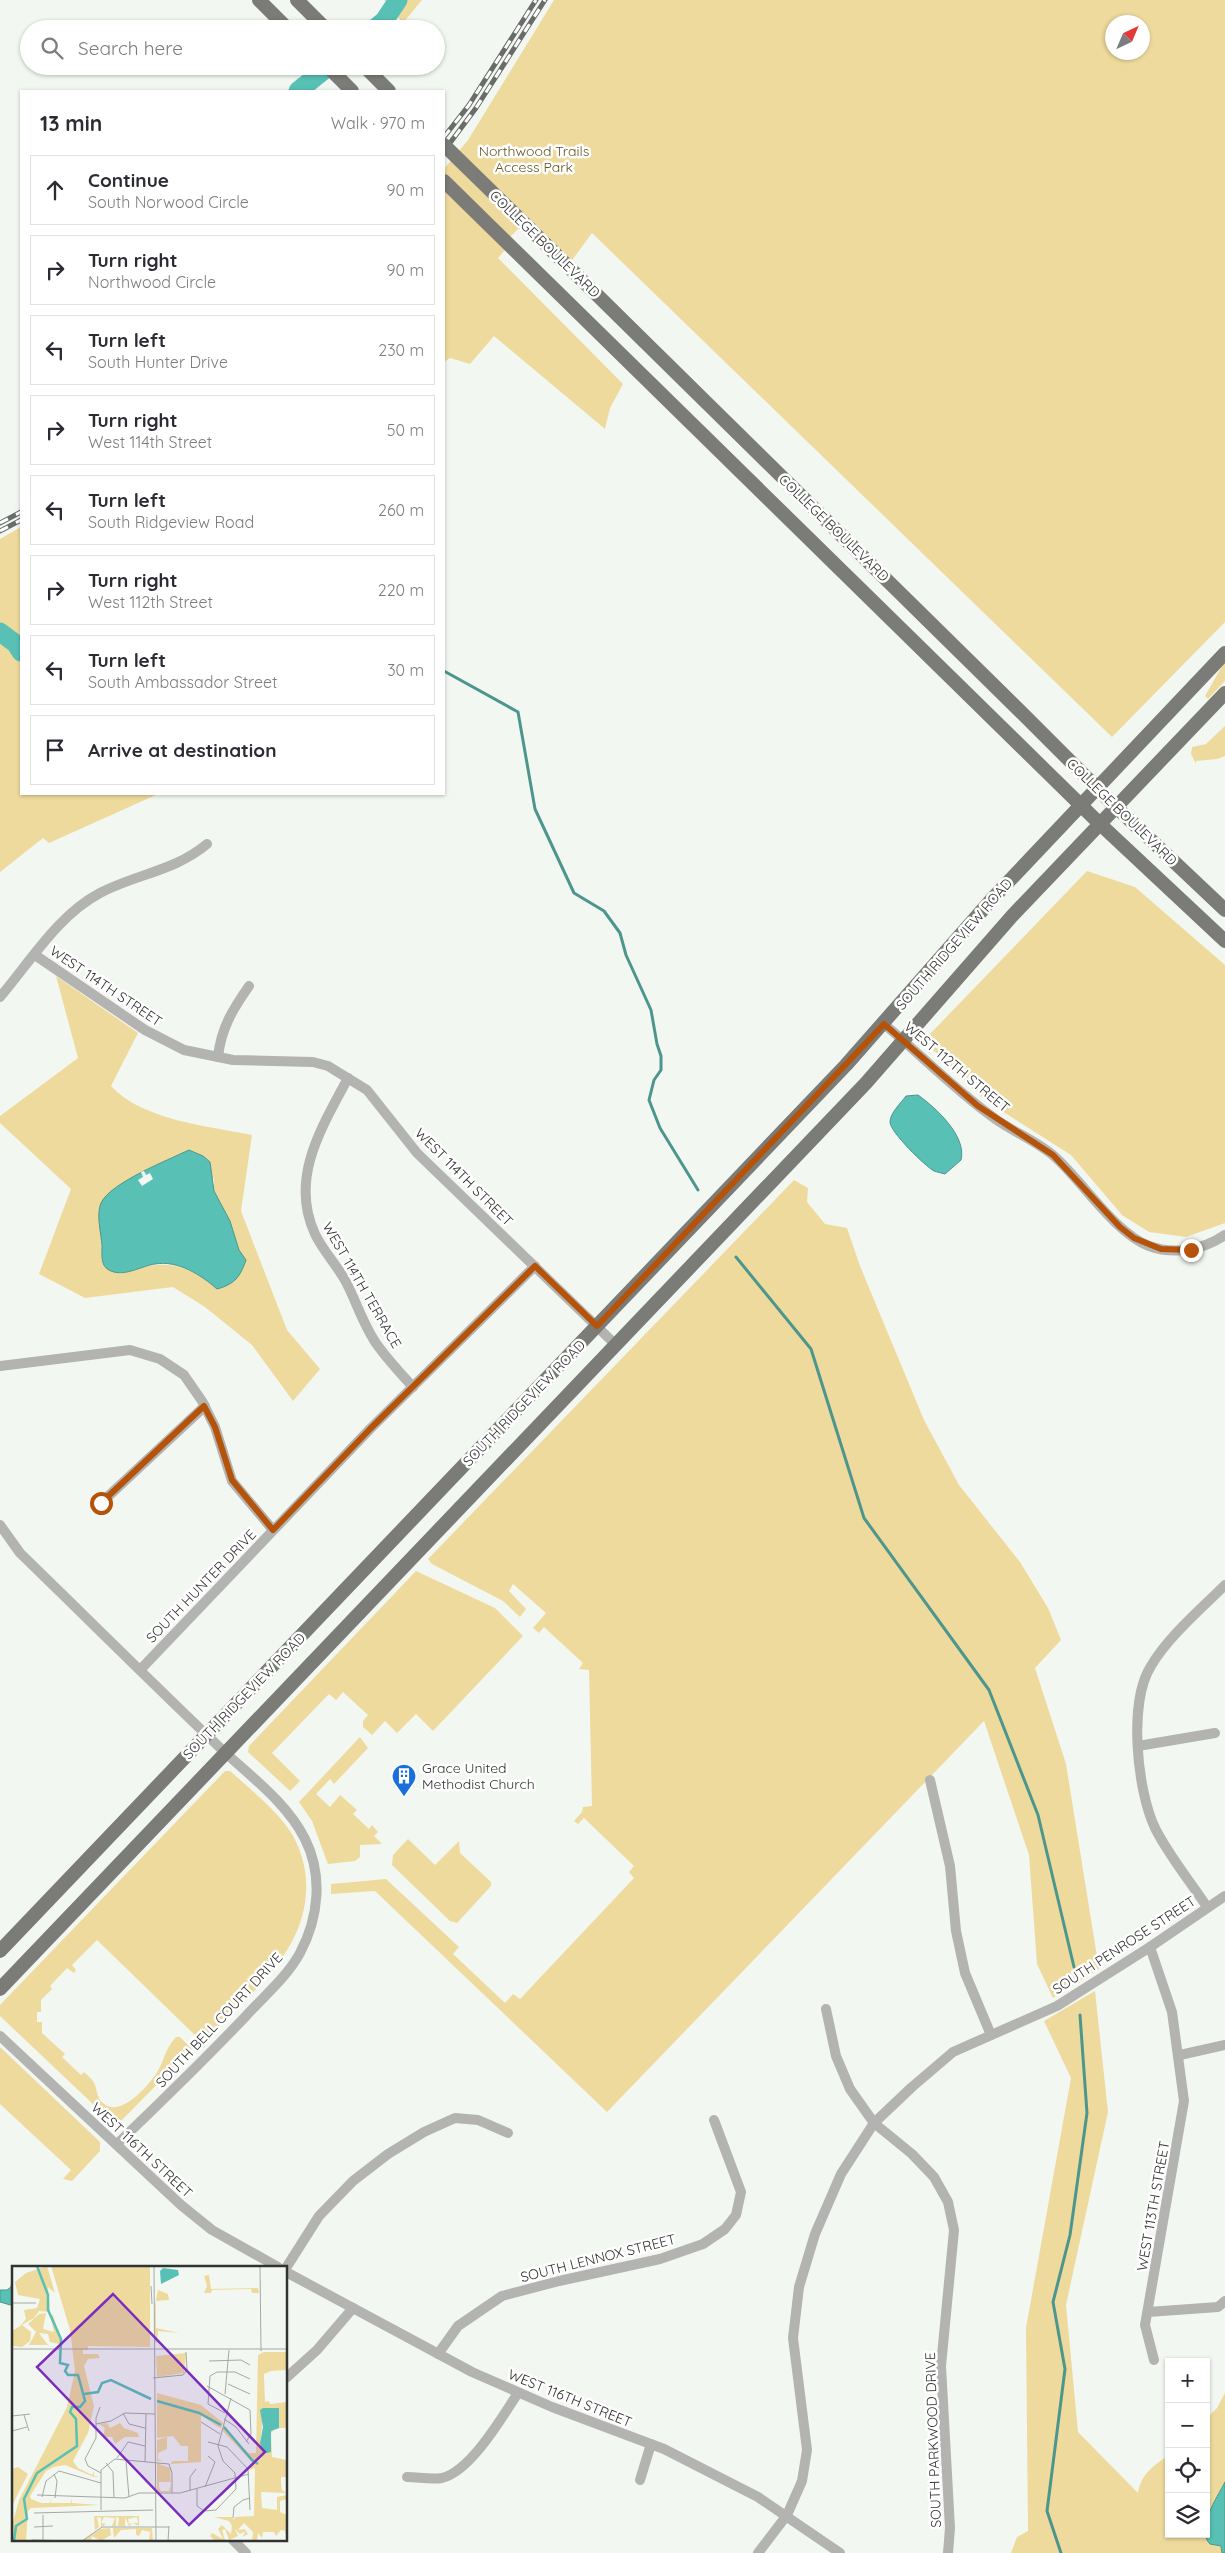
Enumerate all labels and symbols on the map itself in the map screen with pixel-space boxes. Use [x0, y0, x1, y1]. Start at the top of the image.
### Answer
north arrow [1105, 15, 1150, 60]
park label: Northwood Trails Access Park [479, 142, 589, 176]
street label: COLLEGE BOULEVARD [486, 187, 604, 301]
street label: COLLEGE BOULEVARD [775, 471, 893, 585]
street label: COLLEGE BOULEVARD [1063, 755, 1181, 869]
street label: SOUTH RIDGEVIEW ROAD [892, 874, 1016, 1014]
street label: WEST 114TH STREET [46, 942, 166, 1030]
street label: WEST 112TH STREET [901, 1018, 1013, 1116]
street label: WEST 114TH STREET [411, 1124, 517, 1230]
street label: WEST 114TH TERRACE [319, 1219, 406, 1351]
route end [1180, 1239, 1203, 1262]
street label: SOUTH RIDGEVIEW ROAD [459, 1336, 589, 1470]
route start [90, 1492, 113, 1515]
street label: SOUTH HUNTER DRIVE [142, 1525, 260, 1647]
street label: SOUTH RIDGEVIEW ROAD [179, 1629, 309, 1763]
place label: Grace United Methodist Church [422, 1759, 535, 1793]
building icon: Grace United Methodist Church [391, 1763, 417, 1797]
street label: SOUTH PENROSE STREET [1049, 1892, 1199, 1998]
street label: SOUTH BELL COURT DRIVE [152, 1949, 286, 2091]
street label: WEST 116TH STREET [88, 2098, 196, 2202]
street label: WEST 113TH STREET [1133, 2140, 1173, 2272]
street label: SOUTH LENNOX STREET [518, 2230, 678, 2286]
inset map [12, 2266, 288, 2540]
street label: SOUTH PARKWOOD DRIVE [921, 2352, 945, 2528]
street label: WEST 116TH STREET [505, 2365, 635, 2431]

